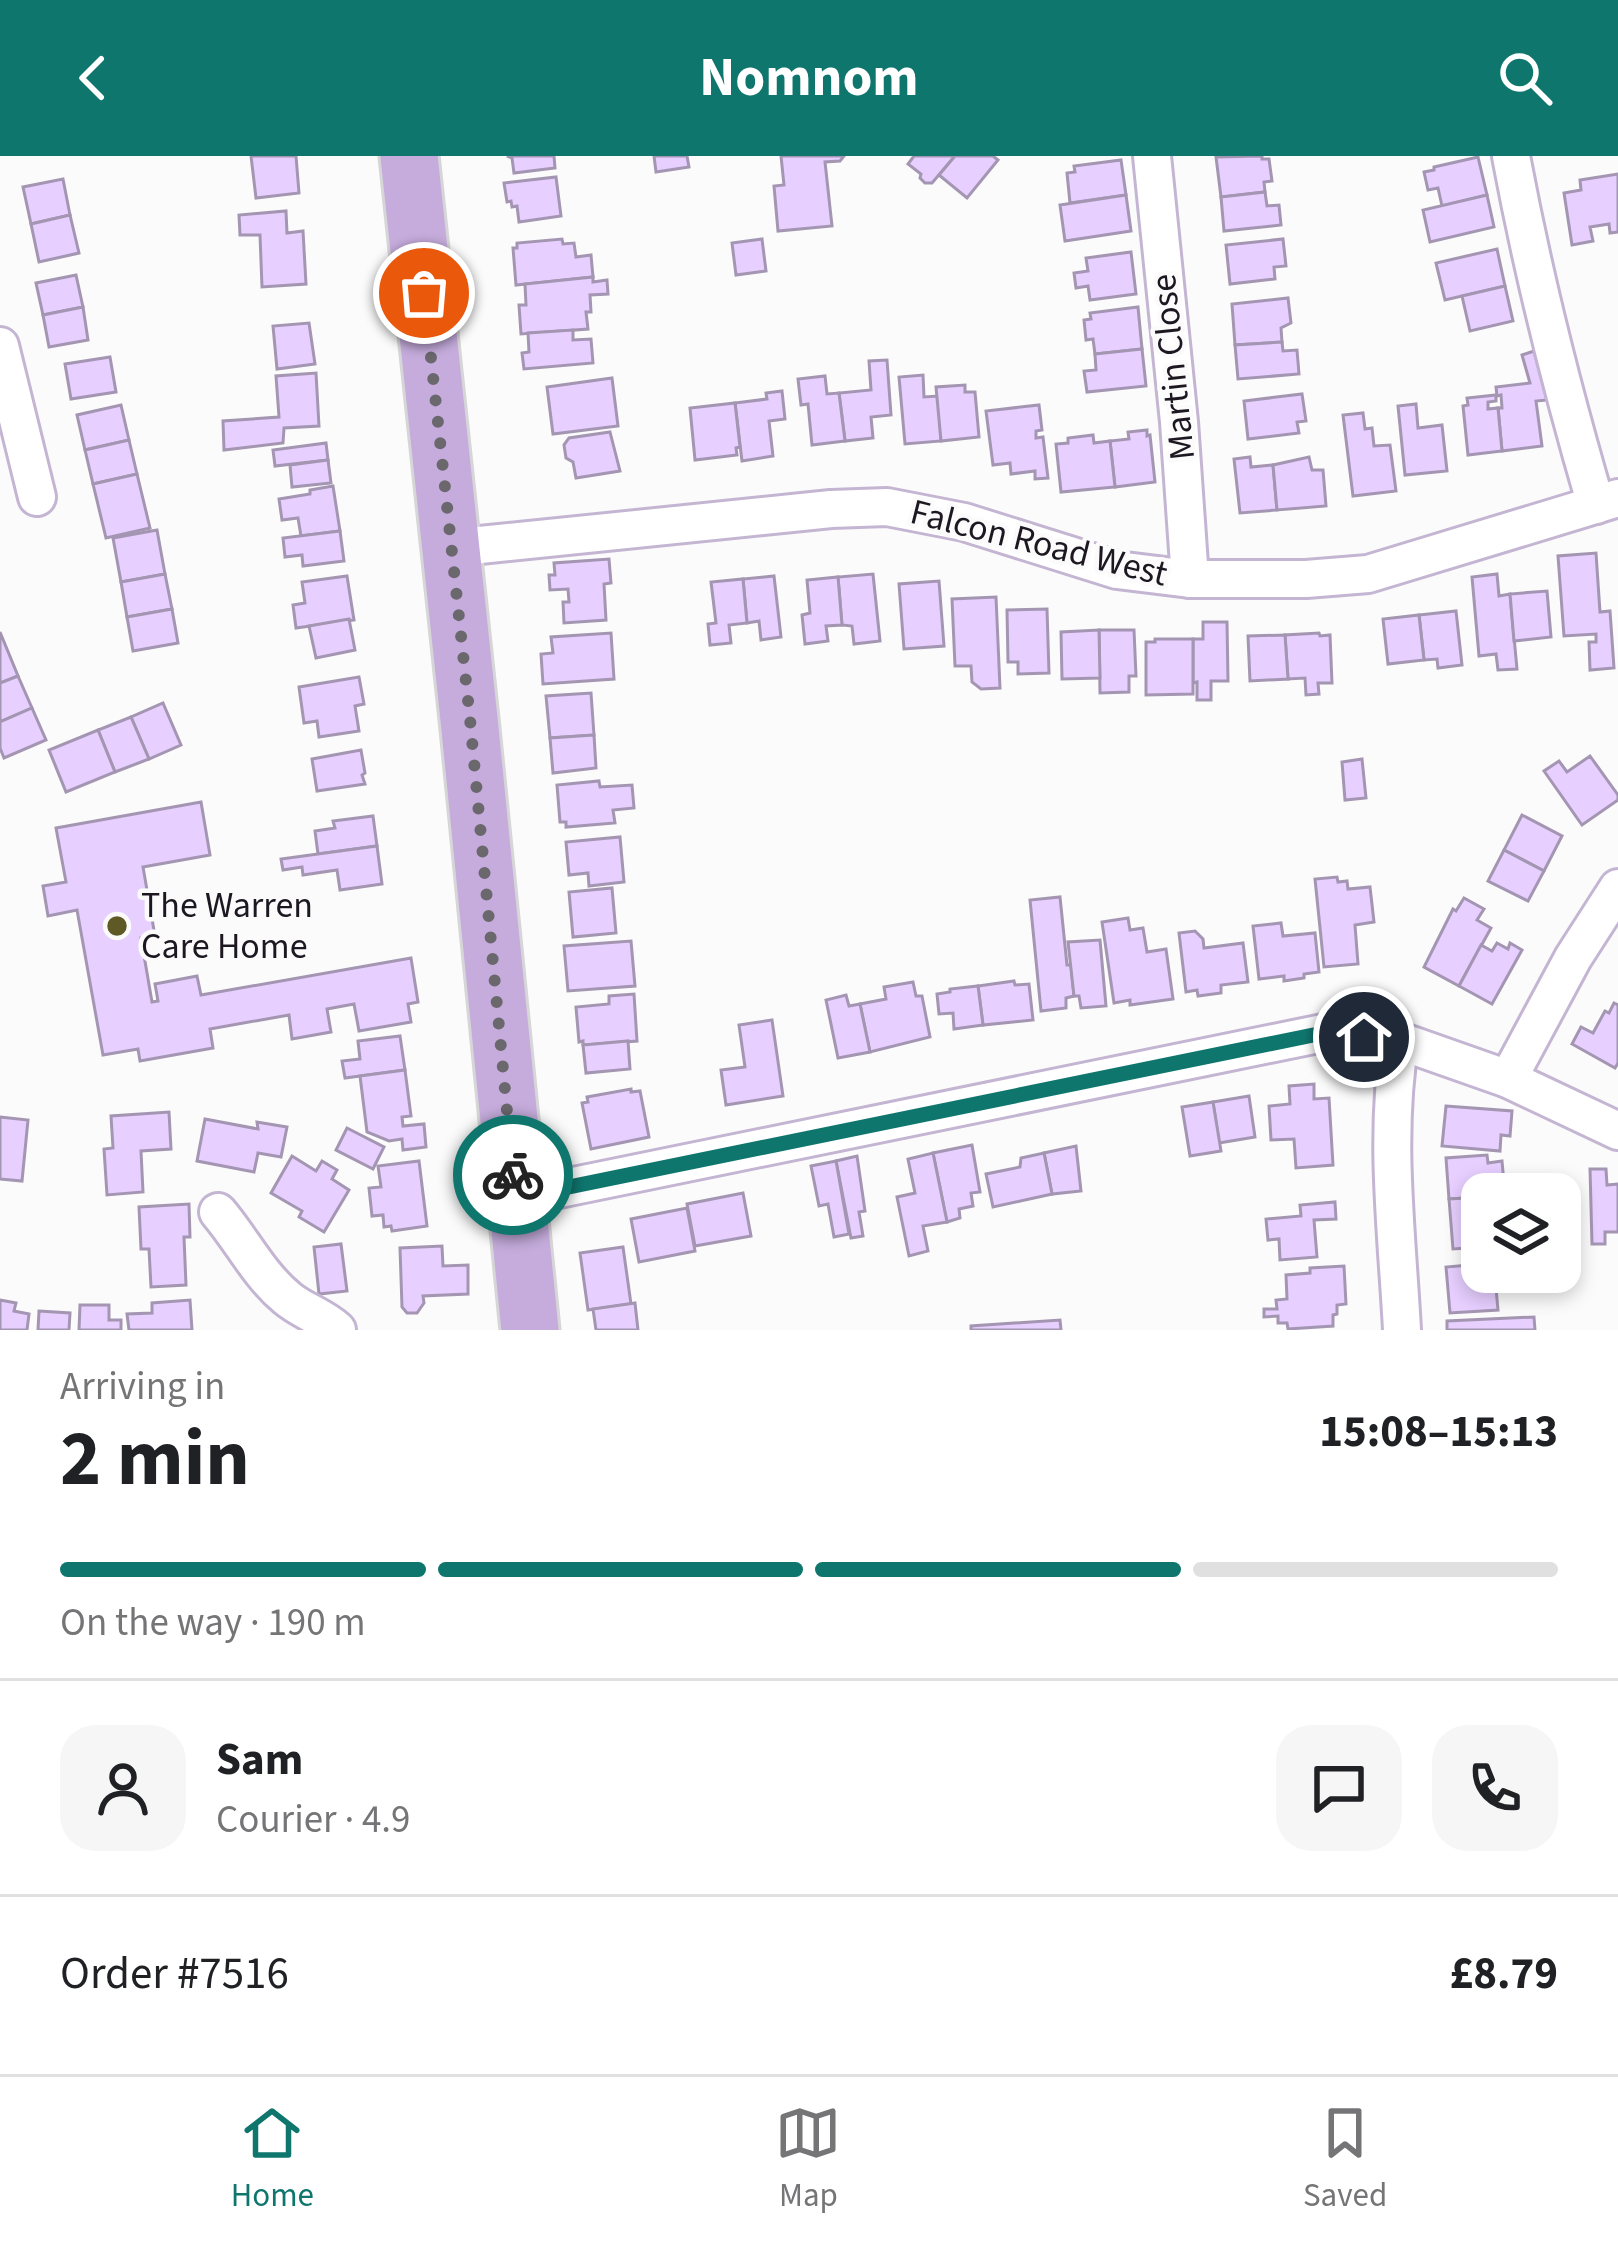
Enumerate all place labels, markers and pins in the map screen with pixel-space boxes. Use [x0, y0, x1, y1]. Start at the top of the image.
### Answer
pin [373, 242, 475, 344]
place label: The Warren Care Home [141, 880, 313, 972]
marker: The Warren Care Home [104, 913, 130, 939]
pin [1313, 986, 1415, 1088]

